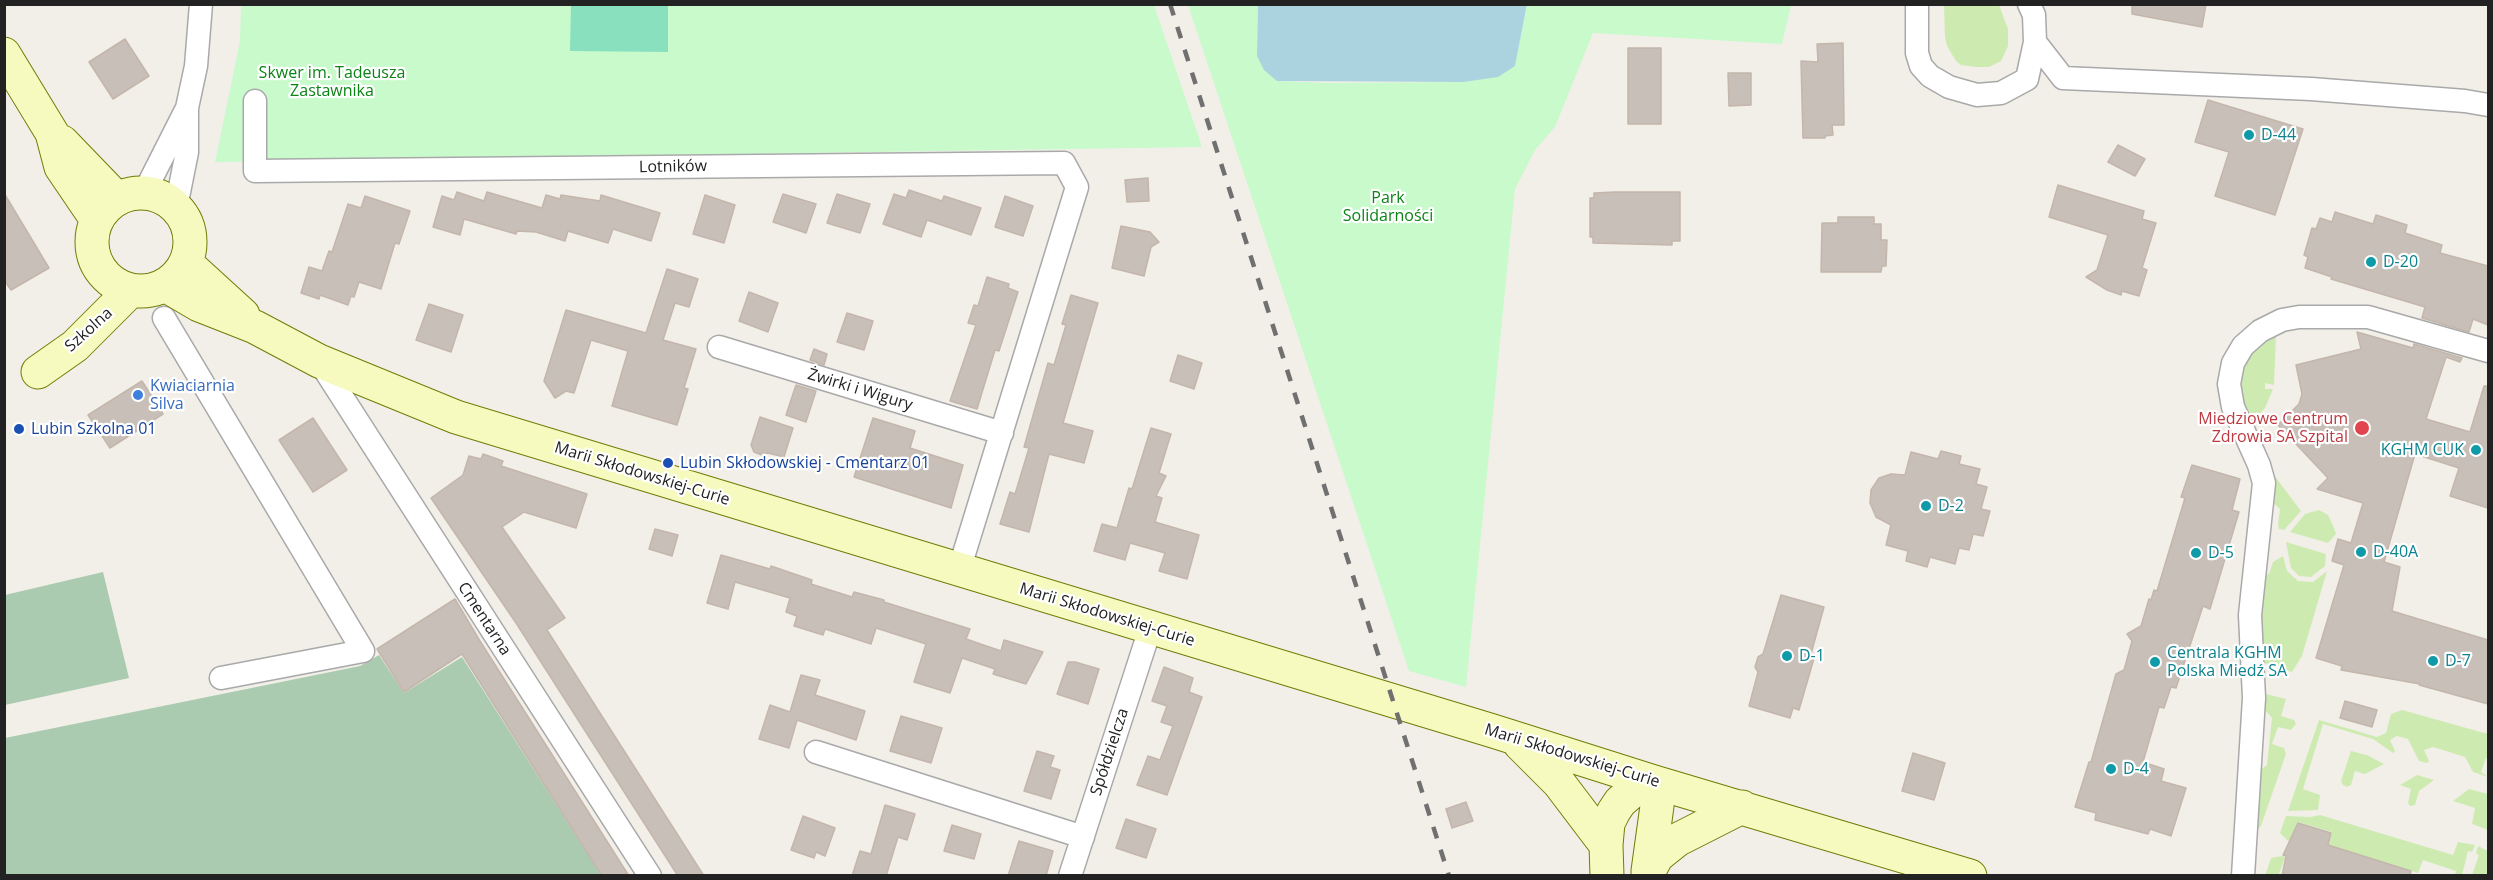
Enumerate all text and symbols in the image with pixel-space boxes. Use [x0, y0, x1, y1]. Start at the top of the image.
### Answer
park label: Skwer im. Tadeusza Zastawnika [259, 63, 405, 101]
place label: D-44 [2261, 125, 2296, 145]
marker: D-44 [2242, 128, 2256, 142]
street label: Lotników [639, 157, 707, 177]
park label: Park Solidarności [1343, 188, 1433, 226]
place label: D-20 [2383, 252, 2418, 272]
marker: D-20 [2364, 255, 2378, 269]
street label: Szkolna [61, 304, 117, 356]
street label: Żwirki i Wigury [805, 365, 915, 415]
place label: Kwiaciarnia Silva [150, 376, 235, 414]
marker: Kwiaciarnia Silva [131, 388, 145, 402]
place label: Miedziowe Centrum Zdrowia SA Szpital [2198, 409, 2348, 447]
place label: Lubin Szkolna 01 [31, 419, 156, 439]
marker: Miedziowe Centrum Zdrowia SA Szpital [2353, 419, 2371, 437]
marker: Lubin Szkolna 01 [12, 422, 26, 436]
street label: Marii Skłodowskiej-Curie [552, 438, 732, 510]
place label: KGHM CUK [2381, 440, 2464, 460]
marker: KGHM CUK [2469, 443, 2483, 457]
place label: Lubin Skłodowskiej - Cmentarz 01 [680, 453, 930, 473]
marker: Lubin Skłodowskiej - Cmentarz 01 [661, 456, 675, 470]
place label: D-2 [1938, 496, 1964, 516]
marker: D-2 [1919, 499, 1933, 513]
place label: D-40A [2373, 542, 2418, 562]
place label: D-5 [2208, 543, 2234, 563]
marker: D-40A [2354, 545, 2368, 559]
marker: D-5 [2189, 546, 2203, 560]
street label: Cmentarna [453, 579, 515, 659]
street label: Marii Skłodowskiej-Curie [1017, 579, 1197, 651]
place label: Centrala KGHM Polska Miedź SA [2167, 643, 2287, 681]
place label: D-1 [1799, 646, 1825, 666]
marker: D-1 [1780, 649, 1794, 663]
place label: D-7 [2445, 651, 2471, 671]
marker: D-7 [2426, 654, 2440, 668]
marker: Centrala KGHM Polska Miedź SA [2148, 655, 2162, 669]
street label: Spółdzielcza [1087, 706, 1133, 798]
street label: Marii Skłodowskiej-Curie [1482, 720, 1662, 792]
place label: D-4 [2123, 759, 2149, 779]
marker: D-4 [2104, 762, 2118, 776]

